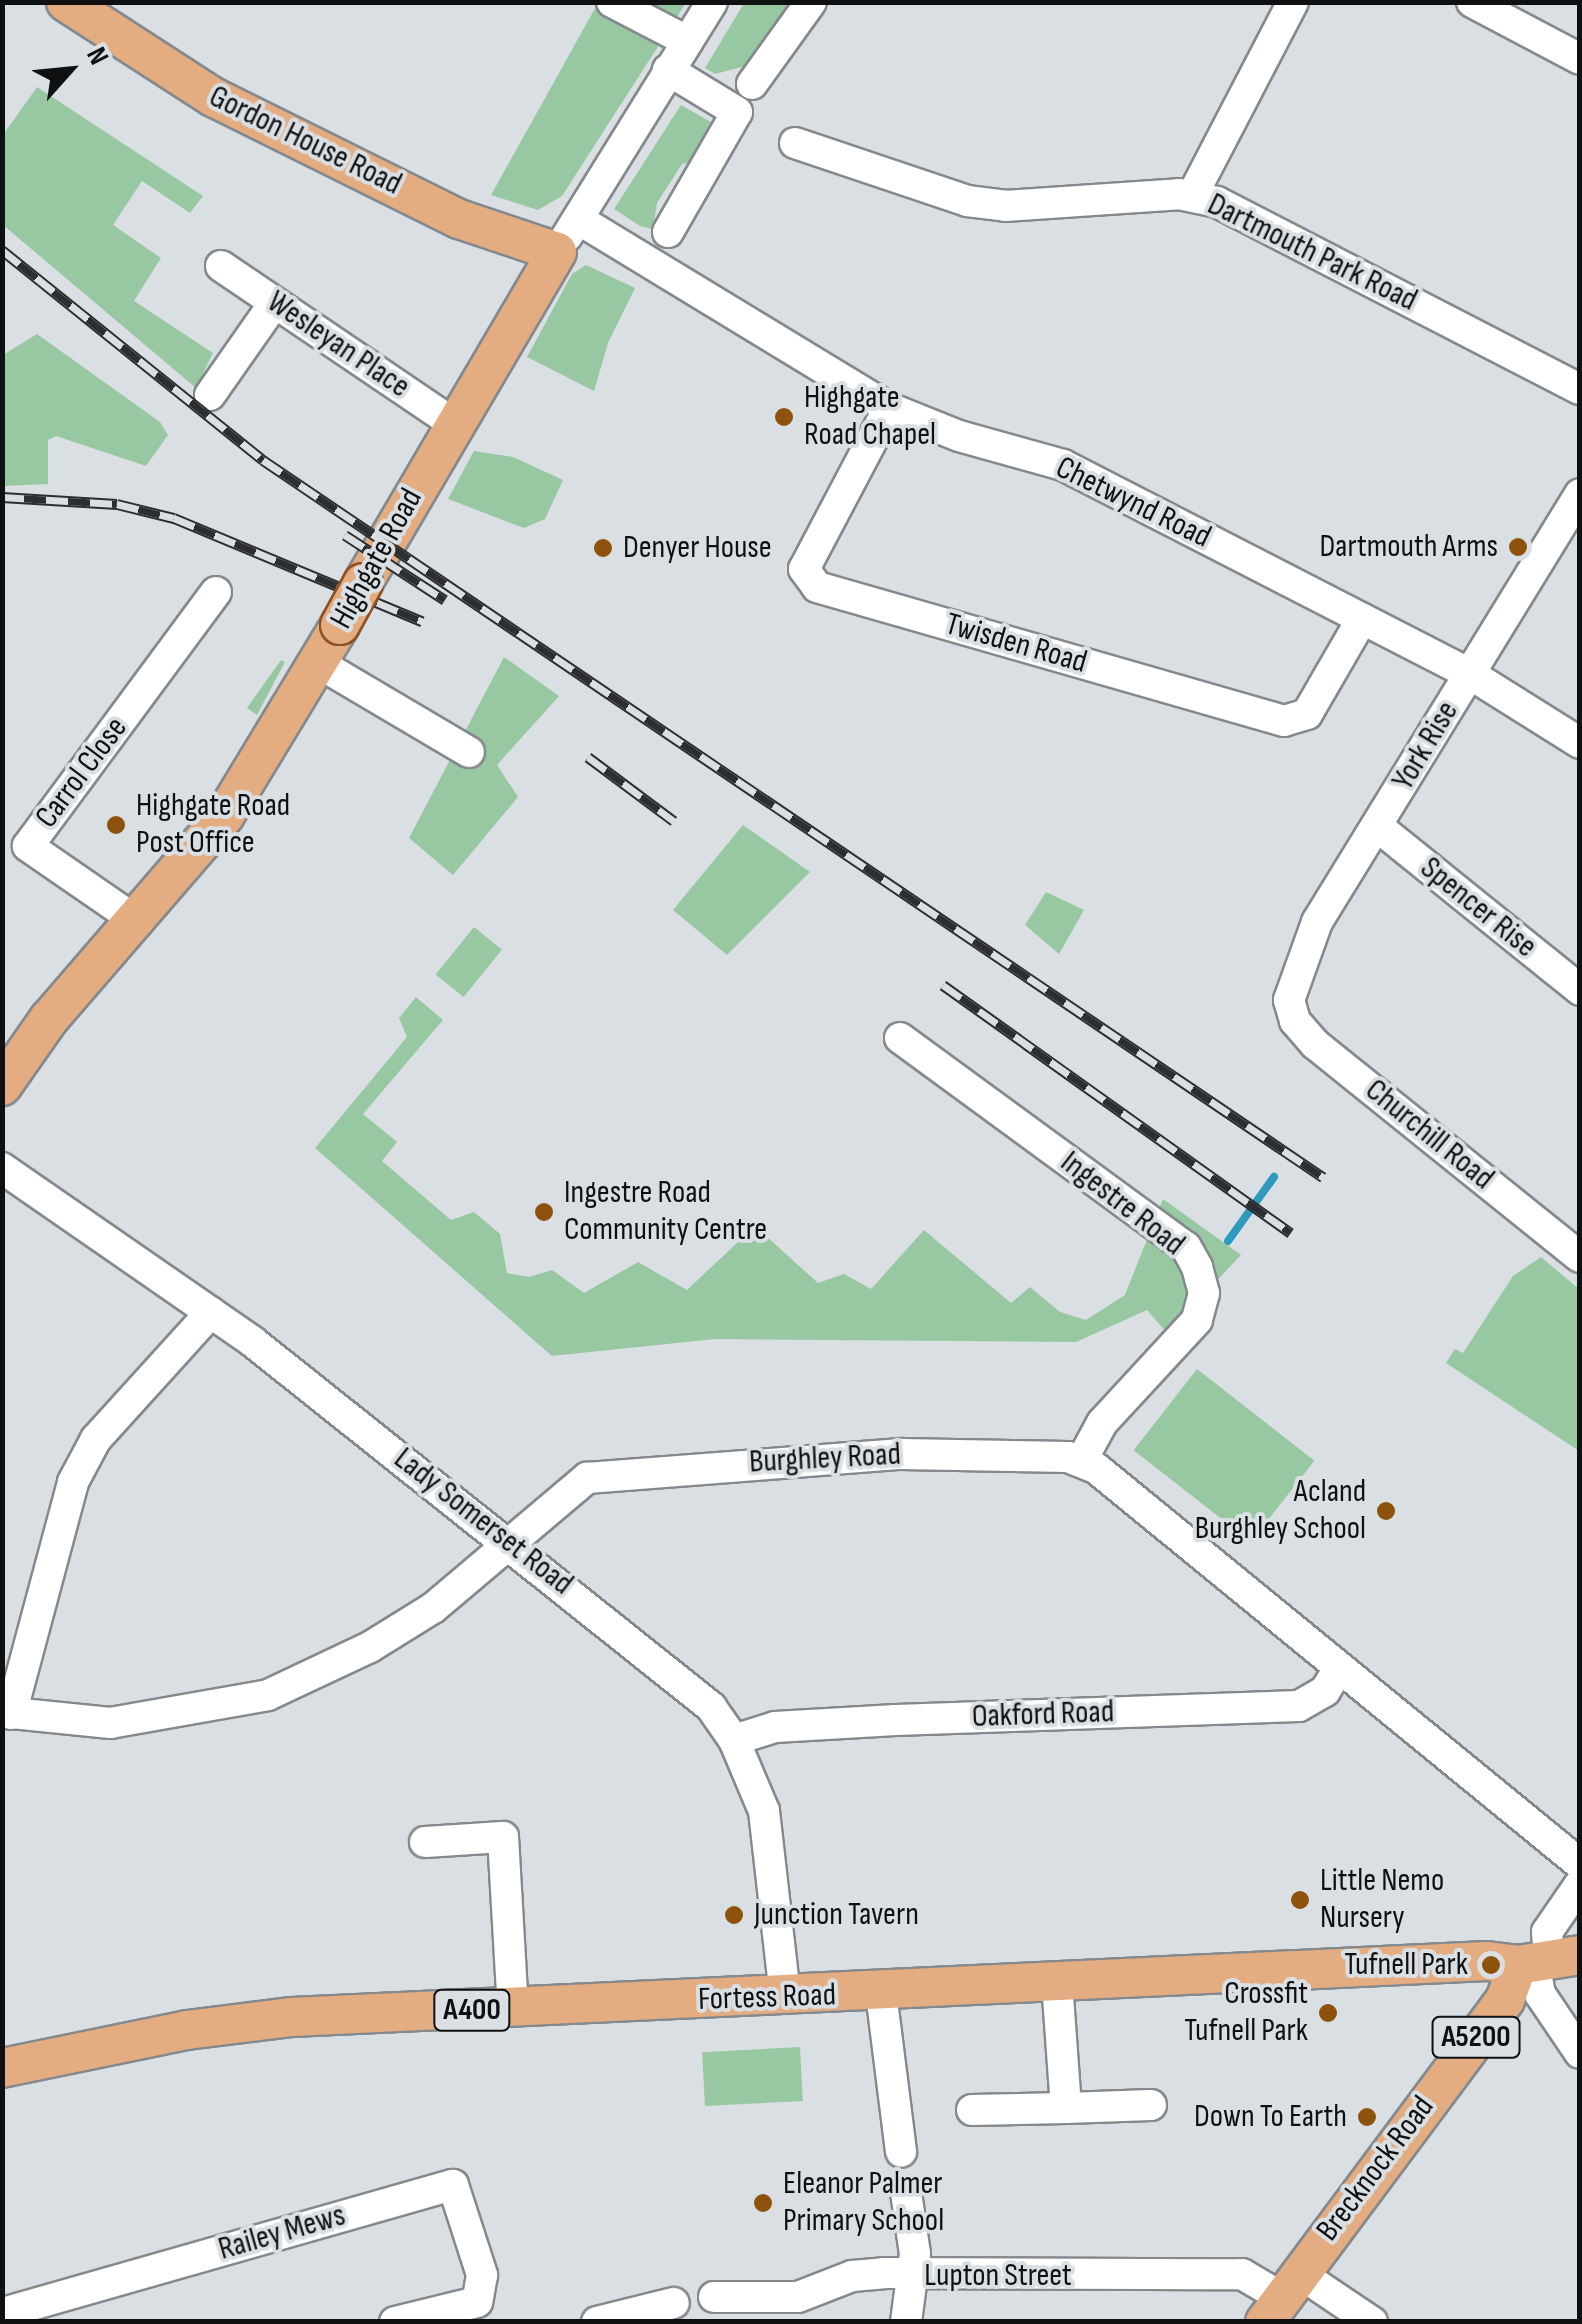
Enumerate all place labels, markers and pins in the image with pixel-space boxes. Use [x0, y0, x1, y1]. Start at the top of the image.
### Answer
place label: Highgate Road Chapel [804, 380, 936, 455]
marker: Highgate Road Chapel [773, 406, 795, 428]
place label: Dartmouth Arms [1320, 528, 1498, 566]
place label: Denyer House [623, 529, 772, 567]
marker: Dartmouth Arms [1507, 536, 1529, 558]
marker: Denyer House [592, 537, 614, 559]
place label: Highgate Road Post Office [136, 788, 290, 863]
marker: Highgate Road Post Office [105, 814, 127, 836]
place label: Ingestre Road Community Centre [564, 1175, 767, 1250]
marker: Ingestre Road Community Centre [533, 1201, 555, 1223]
place label: Acland Burghley School [1195, 1474, 1366, 1549]
marker: Acland Burghley School [1375, 1500, 1397, 1522]
place label: Little Nemo Nursery [1320, 1863, 1444, 1938]
marker: Little Nemo Nursery [1289, 1889, 1311, 1911]
place label: Junction Tavern [754, 1896, 919, 1934]
marker: Junction Tavern [723, 1904, 745, 1926]
place label: Tufnell Park [1344, 1946, 1468, 1984]
marker: Tufnell Park [1478, 1952, 1504, 1978]
place label: Crossfit Tufnell Park [1184, 1976, 1308, 2051]
marker: Crossfit Tufnell Park [1317, 2002, 1339, 2024]
place label: Down To Earth [1194, 2098, 1347, 2136]
marker: Down To Earth [1356, 2106, 1378, 2128]
place label: Eleanor Palmer Primary School [783, 2166, 944, 2241]
marker: Eleanor Palmer Primary School [752, 2192, 774, 2214]

